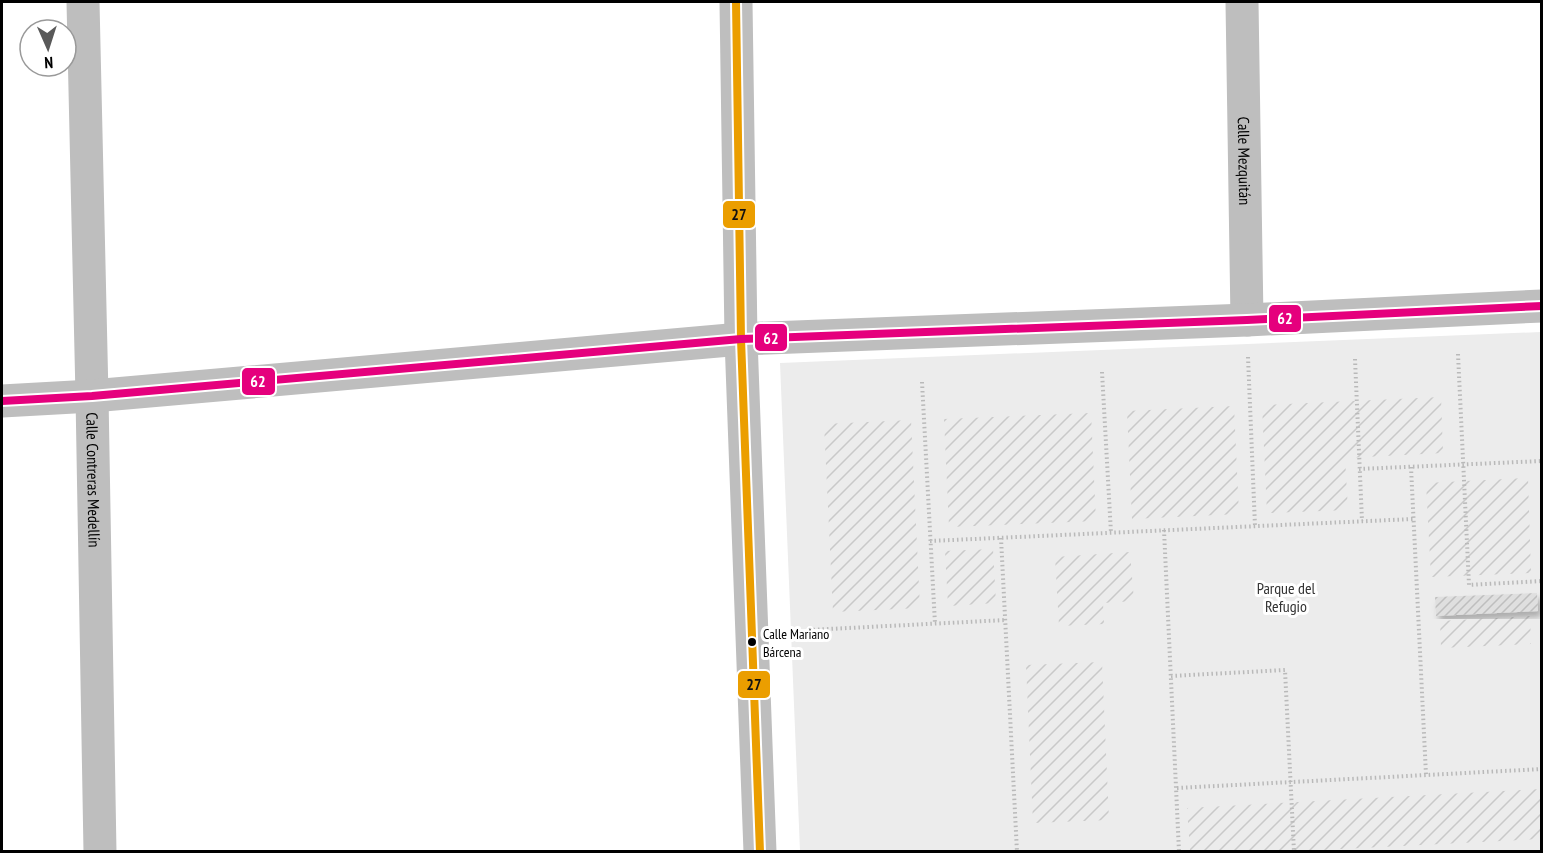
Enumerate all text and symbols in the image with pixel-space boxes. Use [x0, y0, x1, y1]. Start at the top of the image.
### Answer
north arrow [18, 18, 78, 78]
text: N [44, 53, 54, 73]
street label: Calle Mezquitán [1234, 117, 1255, 205]
line badge: 27 [722, 200, 756, 229]
text: 27 [731, 204, 747, 224]
line badge: 62 [1268, 304, 1302, 333]
text: 62 [1277, 308, 1293, 328]
line badge: 62 [754, 323, 788, 352]
text: 62 [763, 328, 779, 348]
line badge: 62 [241, 367, 276, 396]
text: 62 [250, 371, 266, 391]
street label: Calle Contreras Medellín [82, 412, 105, 548]
park label: Parque del Refugio [1257, 578, 1316, 616]
place label: Calle Mariano Bárcena [763, 625, 829, 661]
marker: Calle Mariano Bárcena [746, 636, 758, 648]
line badge: 27 [737, 670, 771, 699]
text: 27 [746, 674, 762, 694]

